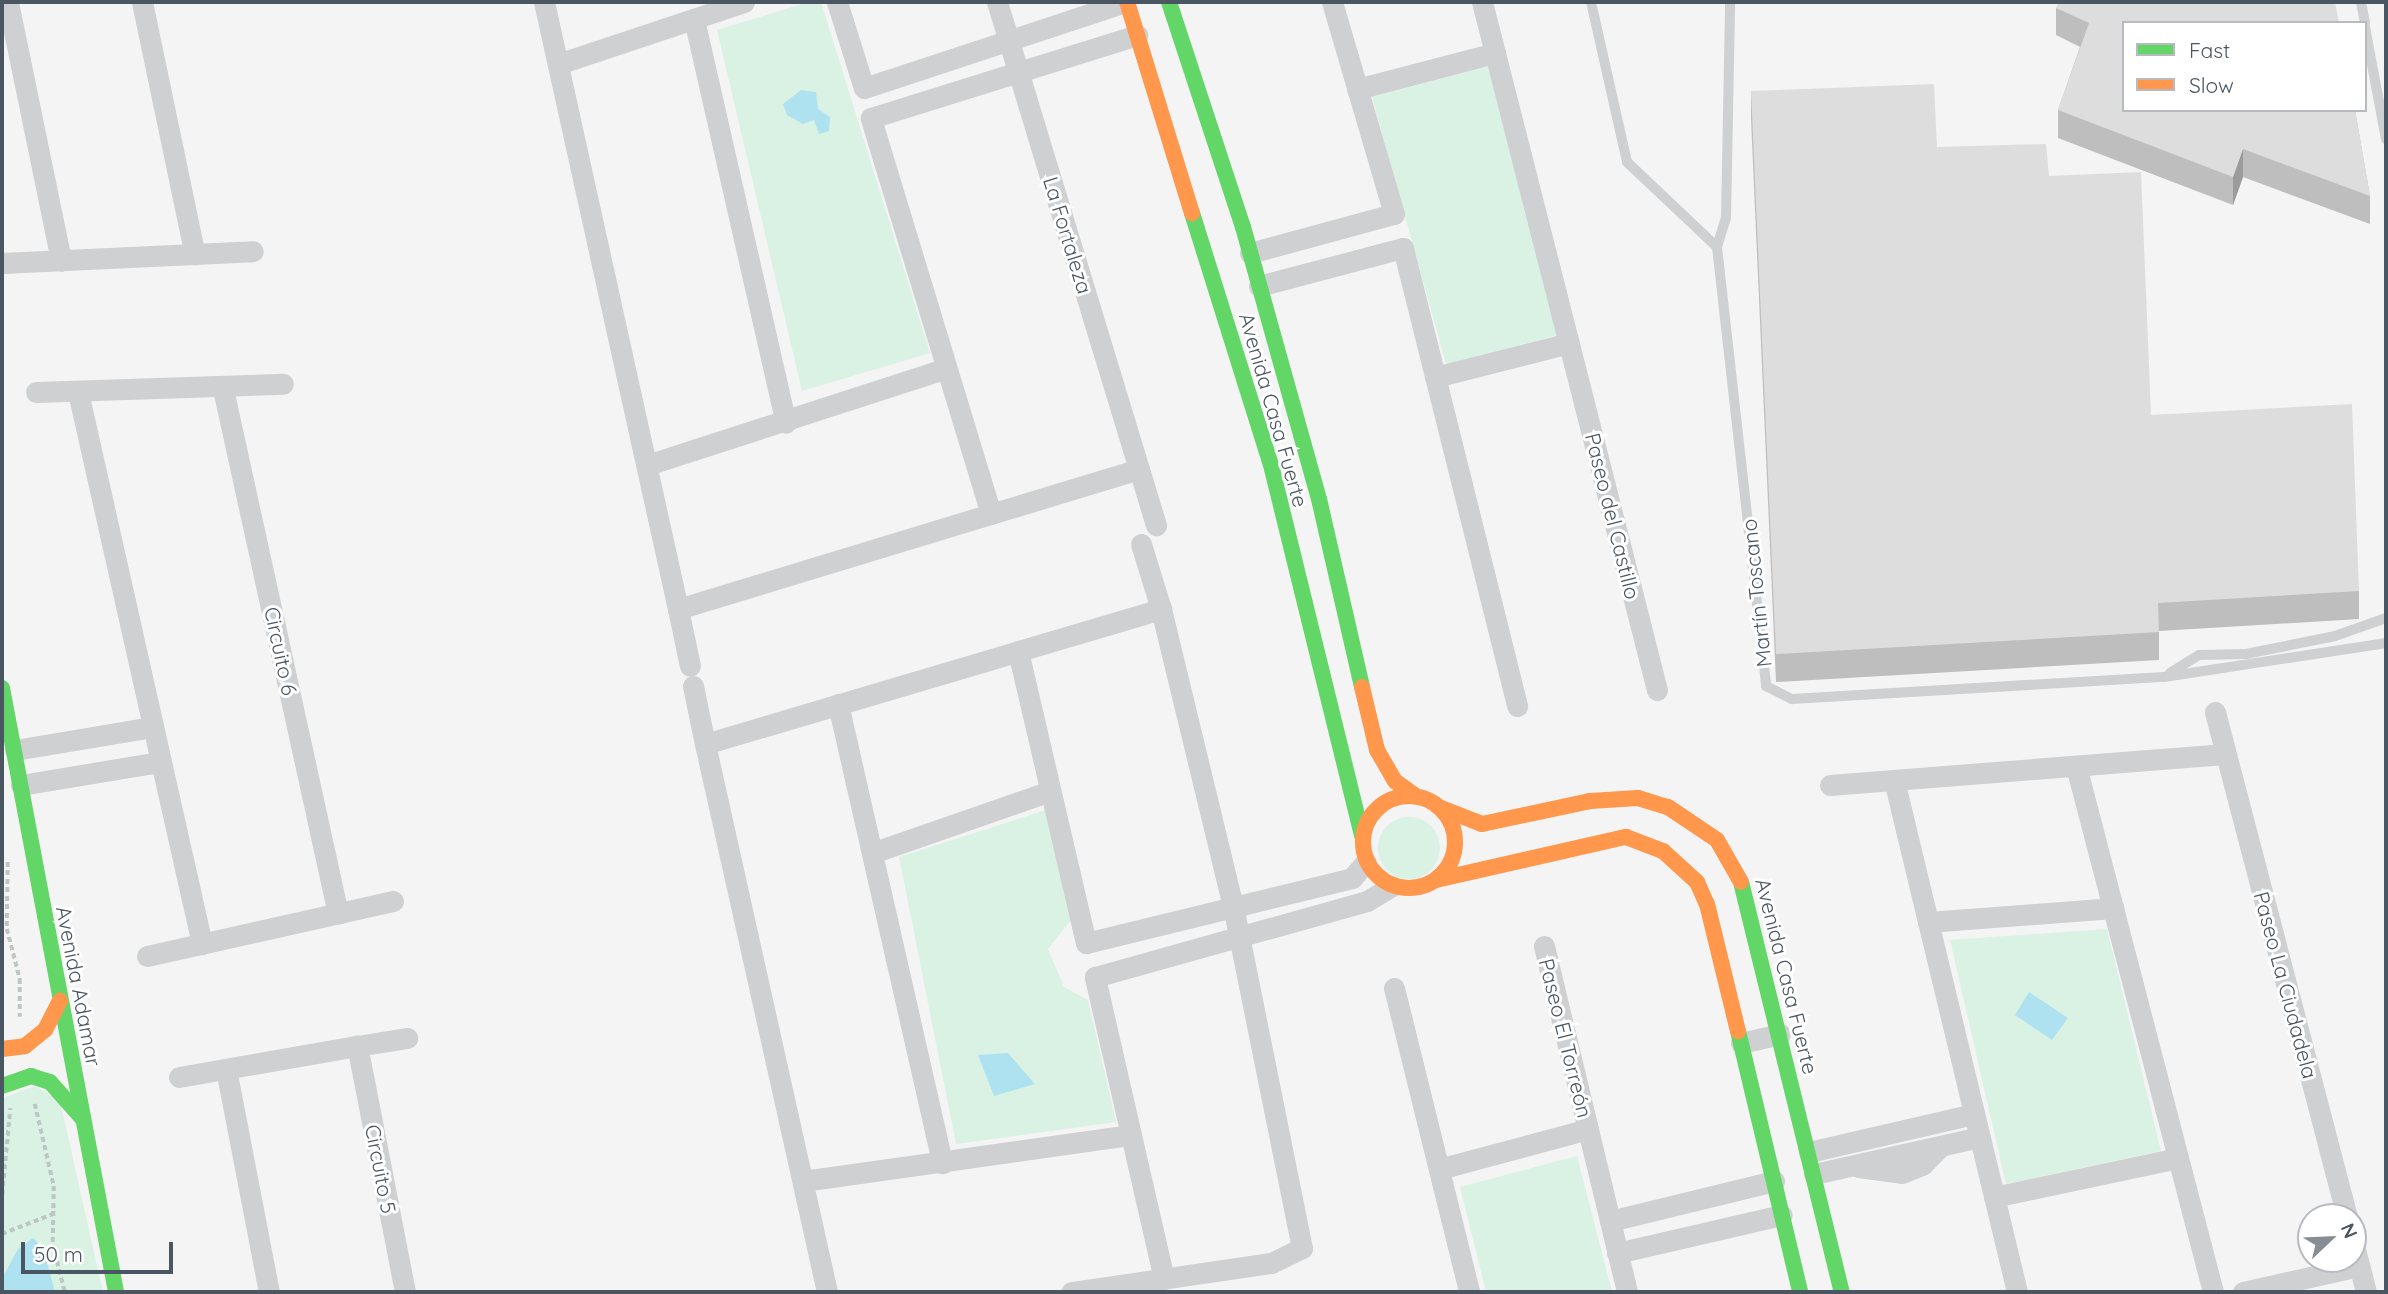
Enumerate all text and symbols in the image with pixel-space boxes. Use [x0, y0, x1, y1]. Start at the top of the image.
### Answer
legend [2122, 21, 2367, 112]
text: Fast [2189, 37, 2230, 63]
text: Slow [2189, 72, 2234, 98]
street label: La Fortaleza [1038, 173, 1098, 297]
street label: Avenida Casa Fuerte [1234, 310, 1314, 510]
street label: Paseo del Castillo [1580, 430, 1646, 602]
street label: Martín Toscano [1736, 518, 1776, 668]
street label: Circuito 6 [259, 604, 303, 698]
street label: Avenida Casa Fuerte [1750, 875, 1824, 1077]
street label: Paseo La Ciudadela [2249, 889, 2323, 1081]
street label: Avenida Adamar [51, 904, 107, 1068]
street label: Paseo El Torreón [1534, 956, 1598, 1120]
street label: Circuito 5 [360, 1122, 402, 1216]
north arrow [2297, 1203, 2367, 1273]
text: N [2336, 1219, 2363, 1242]
scale bar [24, 1228, 177, 1272]
text: 50 m [34, 1241, 83, 1267]

